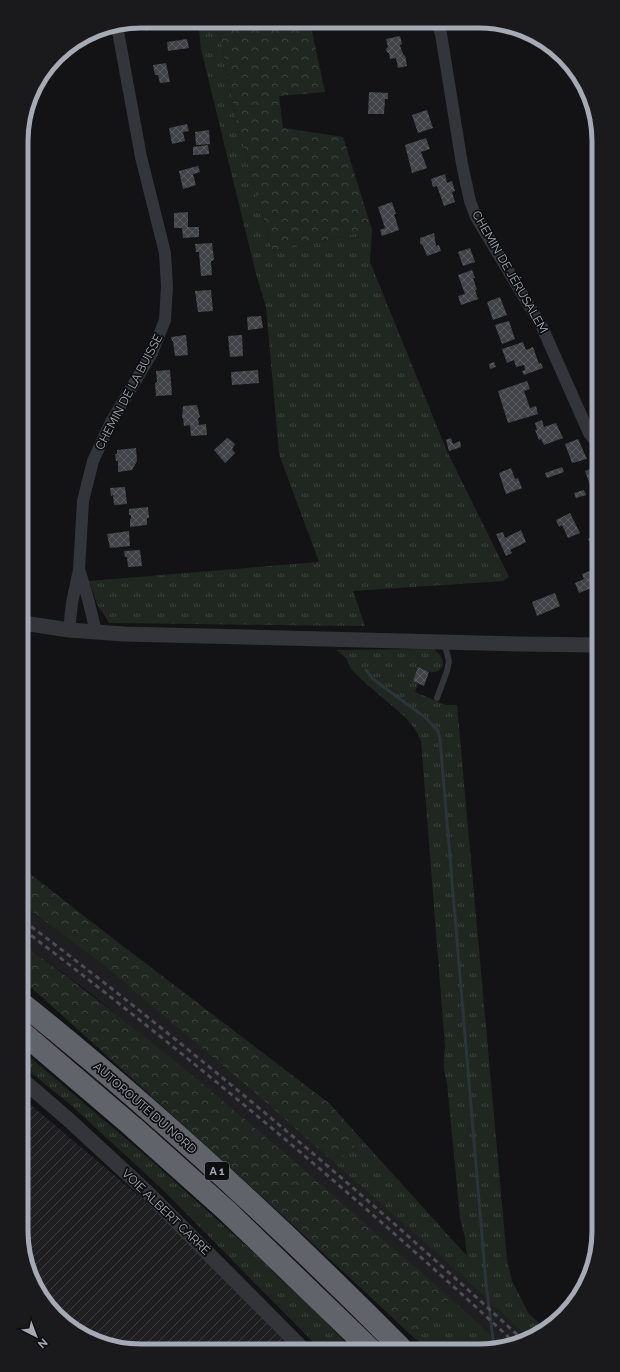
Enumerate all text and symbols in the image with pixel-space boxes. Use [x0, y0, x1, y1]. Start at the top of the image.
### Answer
street label: CHEMIN DE JÉRUSALEM [469, 208, 551, 336]
street label: CHEMIN DE LA BUISSE [93, 332, 165, 452]
street label: AUTOROUTE DU NORD [91, 1059, 200, 1157]
road number: A 1 [205, 1162, 229, 1180]
street label: VOIE ALBERT CARRÉ [119, 1166, 213, 1258]
north arrow [16, 1316, 56, 1356]
text: N [35, 1335, 50, 1351]

